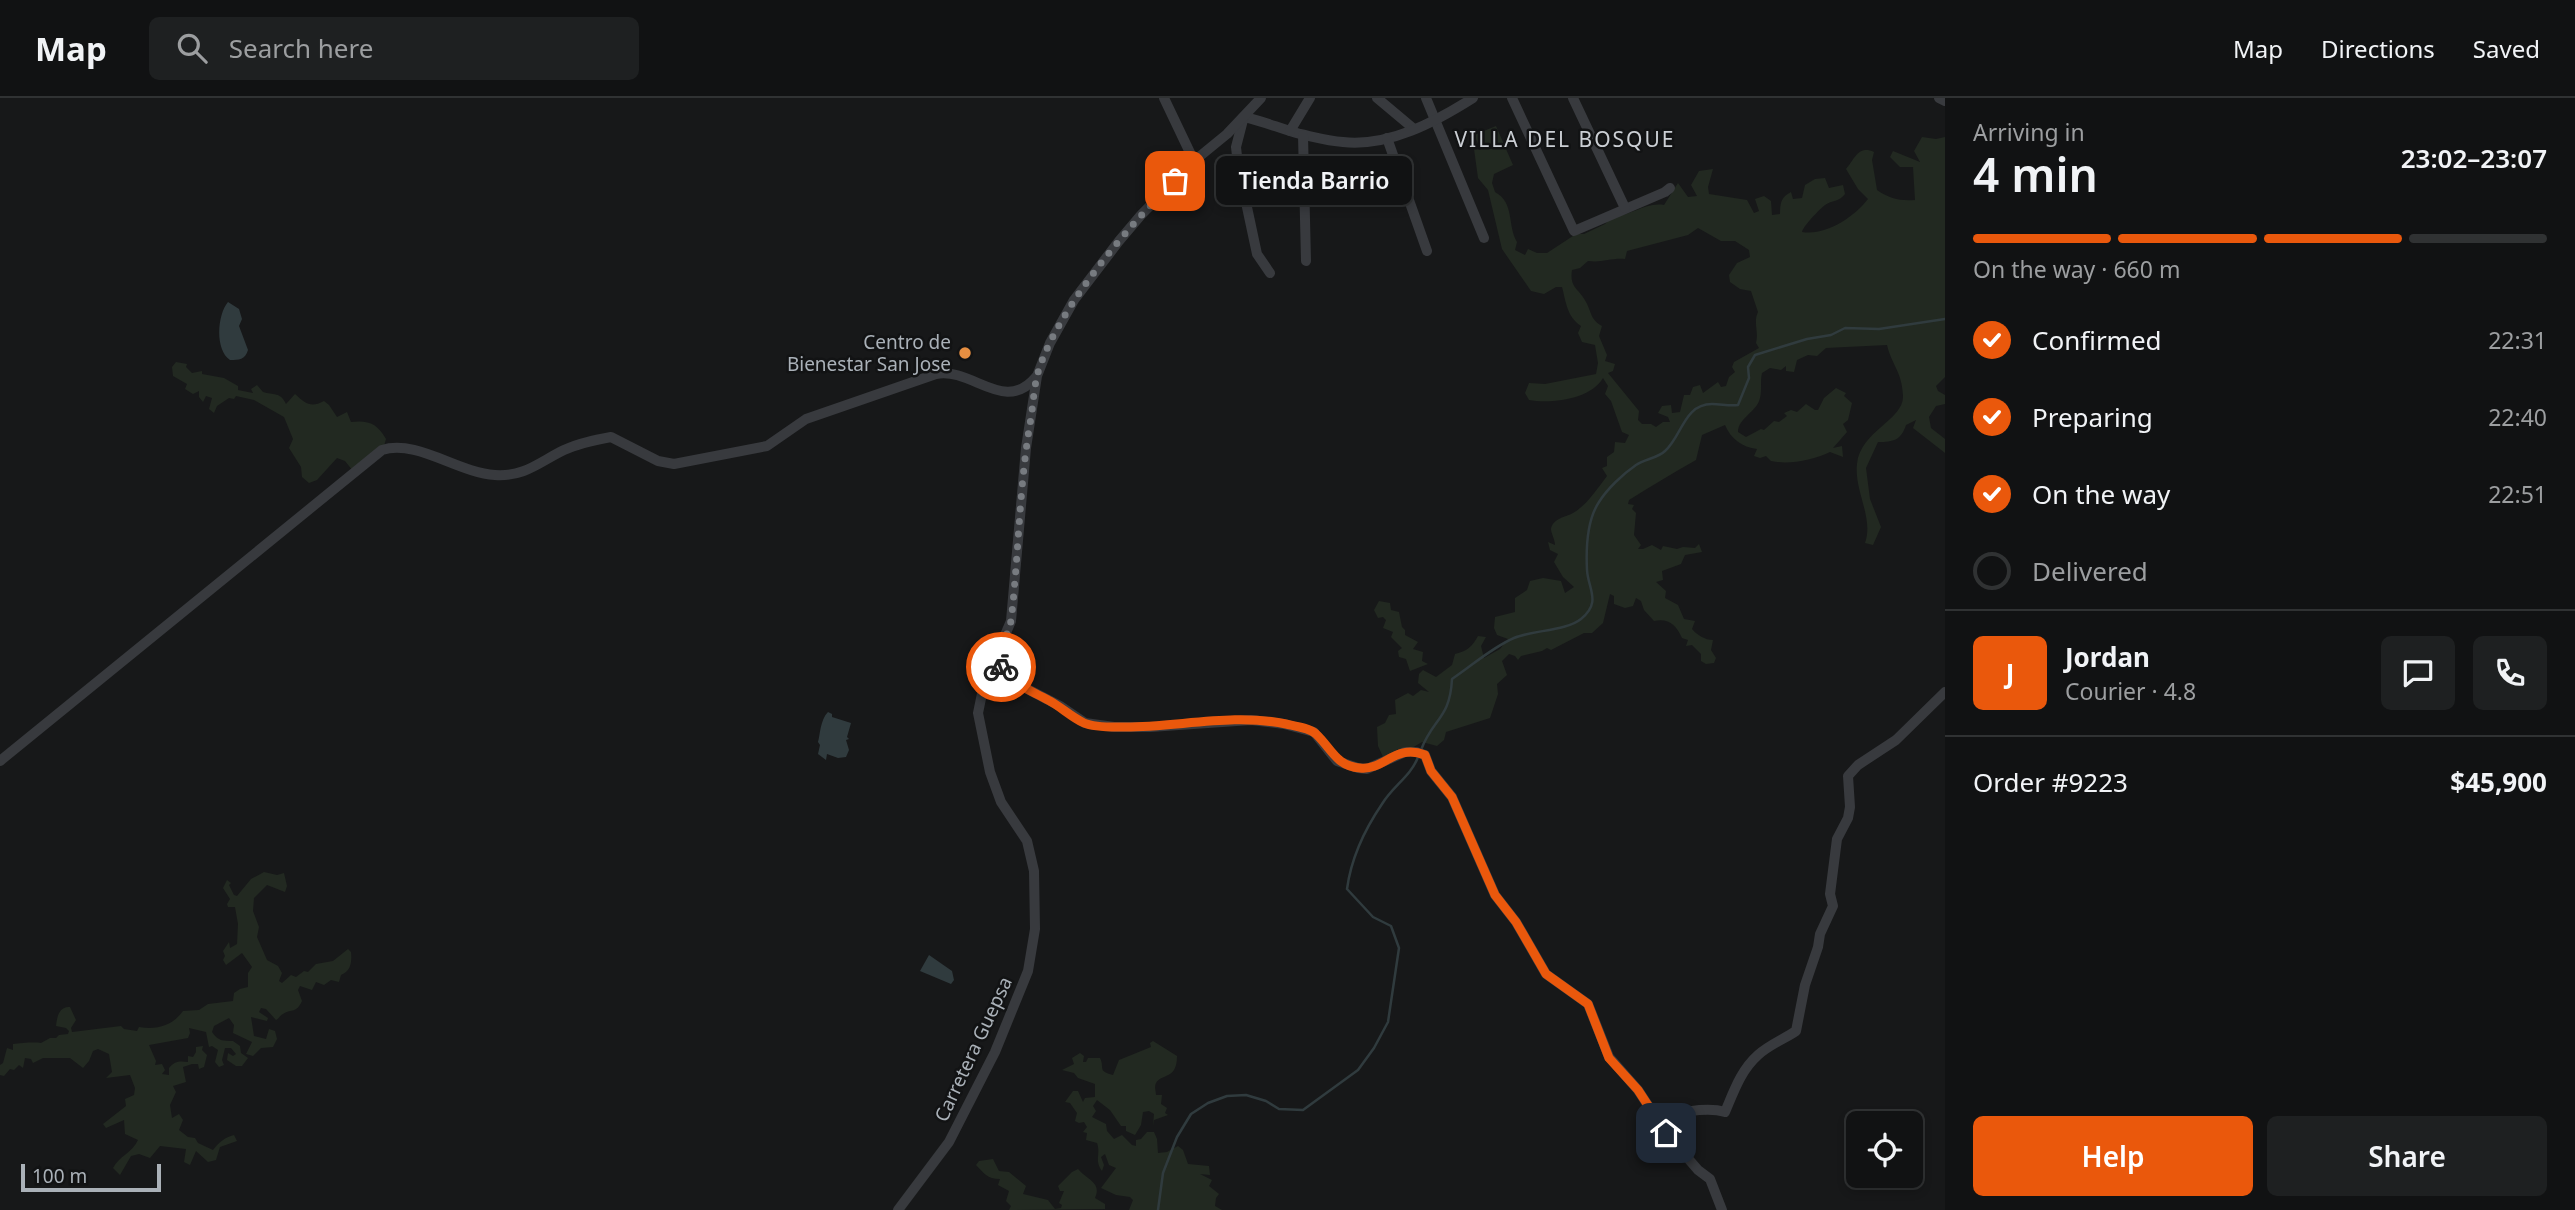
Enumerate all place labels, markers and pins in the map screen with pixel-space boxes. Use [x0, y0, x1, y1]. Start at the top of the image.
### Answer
pin [1145, 151, 1205, 211]
callout: Tienda Barrio [1217, 156, 1413, 206]
place label: Centro de Bienestar San Jose [787, 329, 951, 377]
marker: Centro de Bienestar San Jose [957, 345, 973, 361]
pin [1636, 1103, 1696, 1163]

